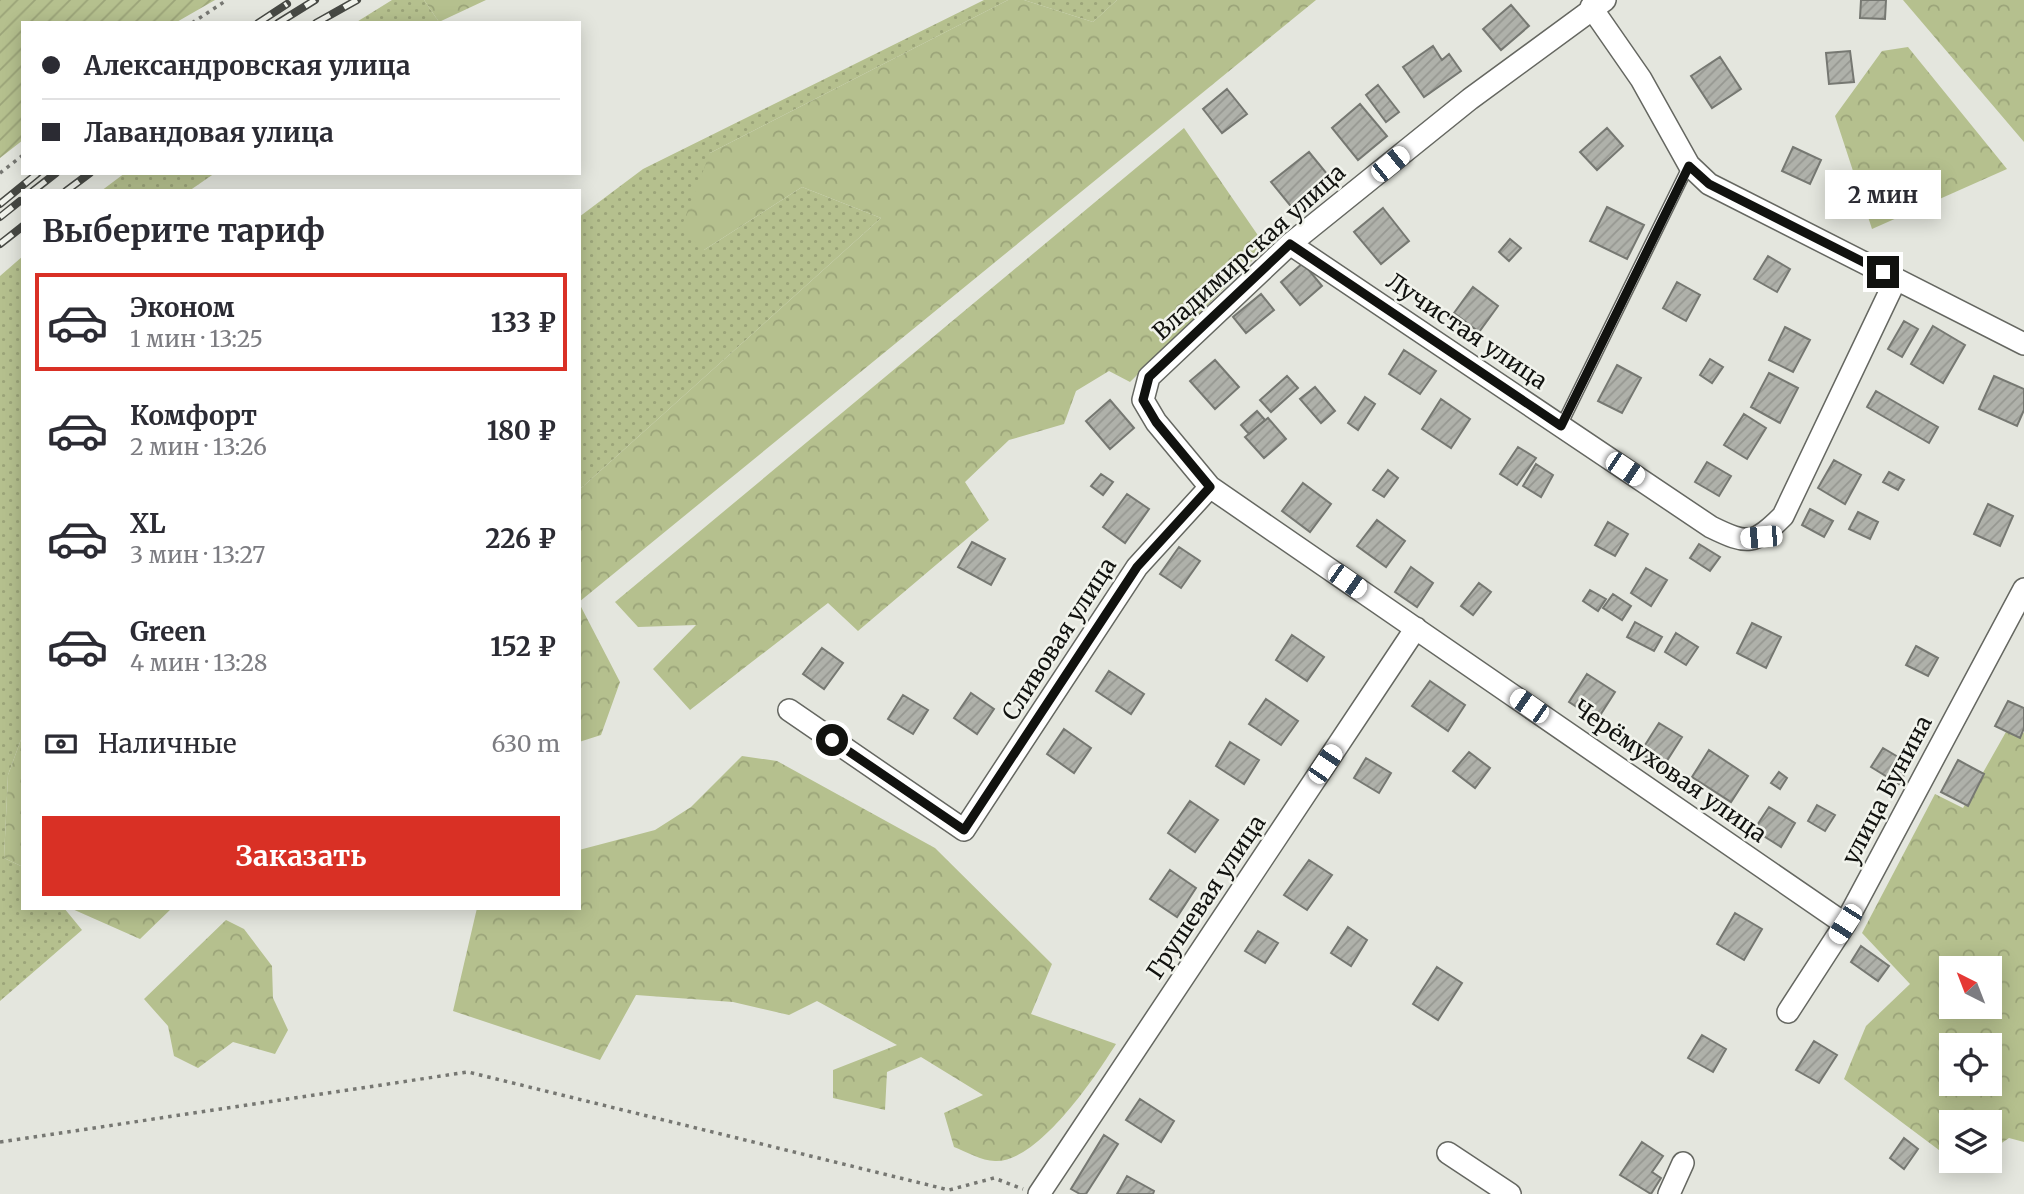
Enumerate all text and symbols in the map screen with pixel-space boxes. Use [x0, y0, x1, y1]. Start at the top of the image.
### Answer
text: Александровская улица [84, 49, 411, 82]
text: Лавандовая улица [84, 116, 334, 149]
car [1368, 143, 1413, 185]
street label: Владимирская улица [1146, 157, 1351, 346]
callout: 2 мин [1825, 170, 1941, 219]
text: 2 мин [1848, 180, 1918, 209]
text: Выберите тариф [42, 211, 325, 251]
route end [1867, 256, 1899, 288]
street label: Лучистая улица [1381, 266, 1553, 395]
icon: car [46, 291, 109, 354]
text: Эконом [130, 291, 235, 324]
text: 133 ₽ [491, 306, 556, 339]
text: 1 мин · 13:25 [130, 324, 263, 353]
icon: car [46, 399, 109, 462]
text: Комфорт [130, 399, 257, 432]
text: 180 ₽ [487, 414, 556, 447]
text: 2 мин · 13:26 [130, 432, 267, 461]
car [1602, 449, 1649, 489]
icon: car [46, 507, 109, 570]
text: XL [130, 507, 166, 540]
text: 226 ₽ [485, 522, 556, 555]
car [1740, 525, 1783, 549]
text: 3 мин · 13:27 [130, 540, 265, 569]
street label: Сливовая улица [995, 552, 1122, 726]
car [1324, 560, 1371, 602]
icon: car [46, 615, 109, 678]
text: Green [130, 615, 206, 648]
text: 152 ₽ [490, 630, 556, 663]
text: 4 мин · 13:28 [130, 648, 268, 677]
car [1506, 685, 1553, 727]
street label: Черёмуховая улица [1568, 693, 1772, 848]
street label: улица Бунина [1835, 710, 1938, 869]
route start [816, 724, 848, 756]
icon: cash [42, 725, 80, 763]
text: Наличные [98, 727, 236, 760]
text: 630 m [492, 729, 560, 758]
car [1305, 741, 1346, 787]
street label: Грушевая улица [1140, 809, 1271, 984]
button: Заказать [42, 816, 560, 896]
car [1825, 901, 1866, 947]
north arrow [1939, 956, 2002, 1018]
map controls [1939, 956, 2002, 1173]
button: locate [1939, 1033, 2002, 1096]
button: layers [1939, 1110, 2002, 1173]

